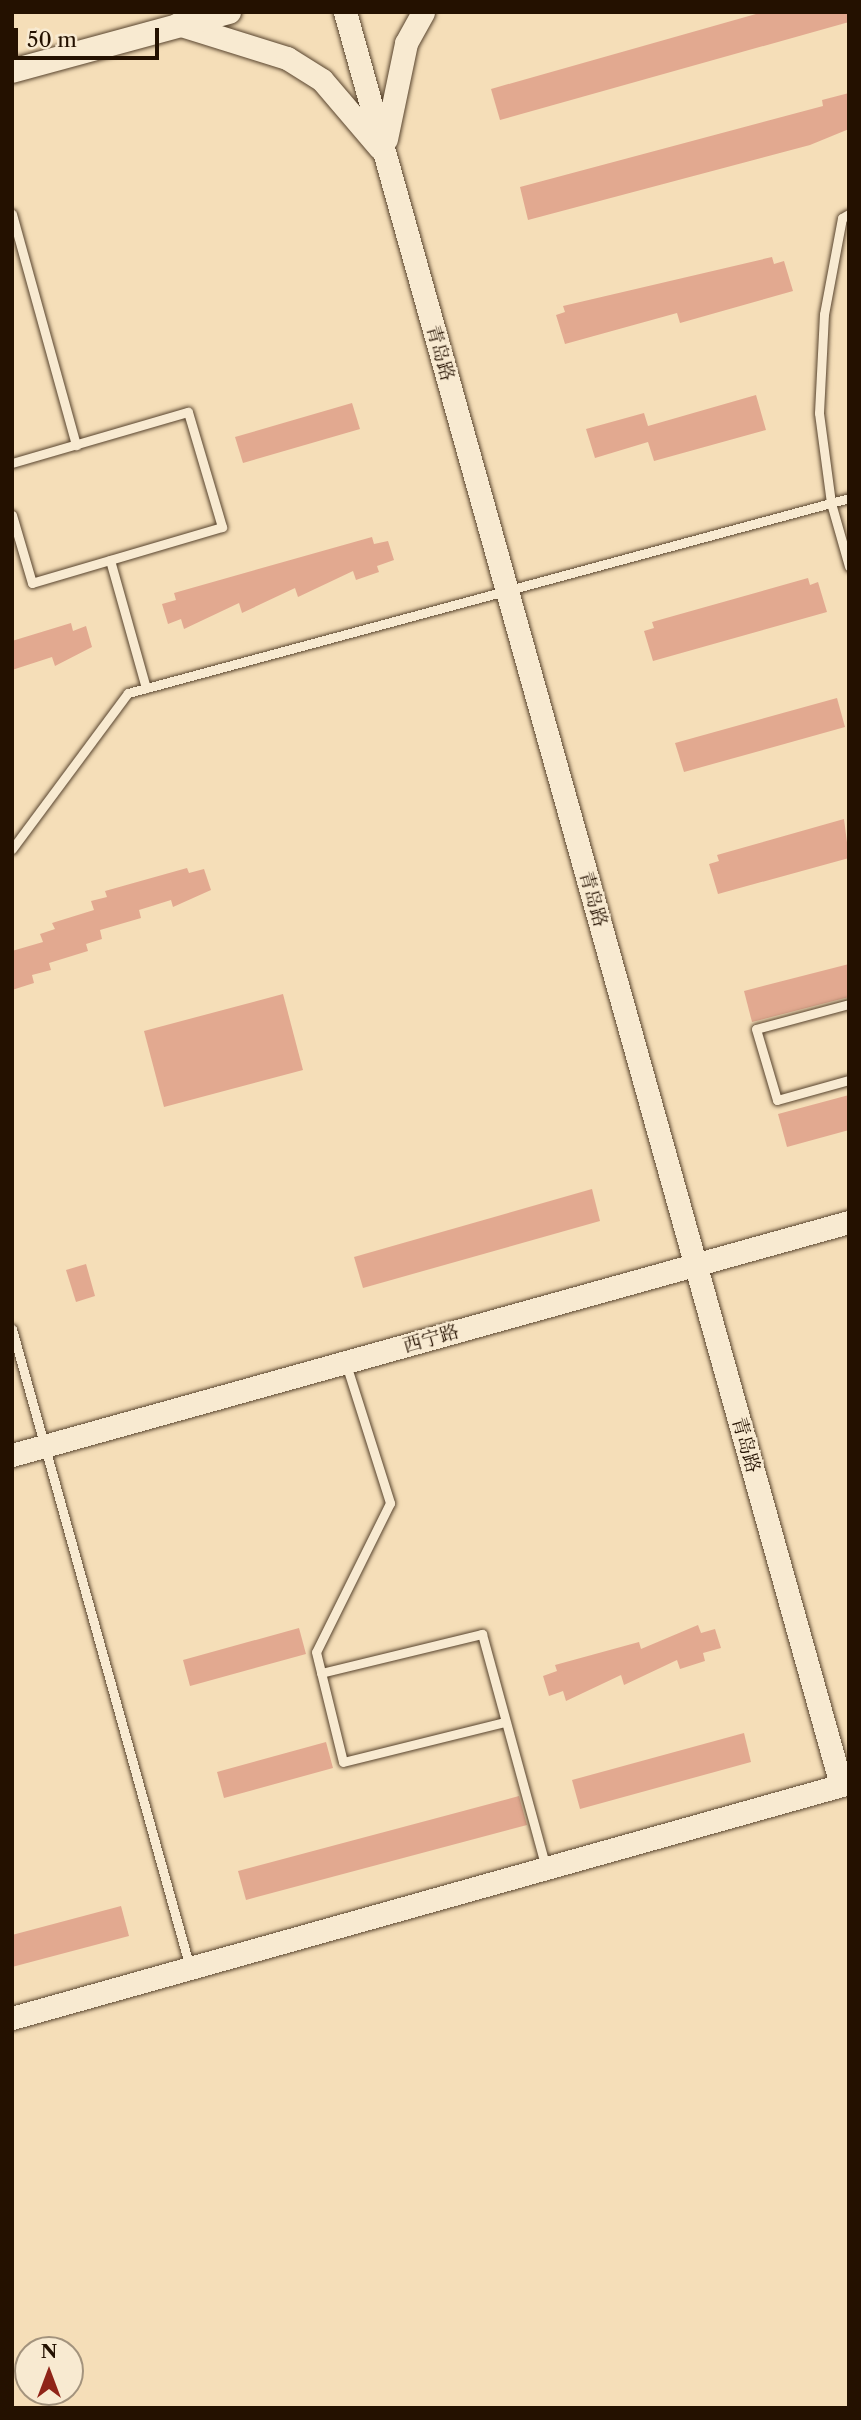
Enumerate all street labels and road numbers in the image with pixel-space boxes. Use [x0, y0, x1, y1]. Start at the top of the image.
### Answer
street label: 青岛路 [421, 322, 459, 384]
street label: 青岛路 [574, 868, 612, 930]
street label: 西宁路 [400, 1320, 462, 1358]
street label: 青岛路 [727, 1414, 765, 1476]

